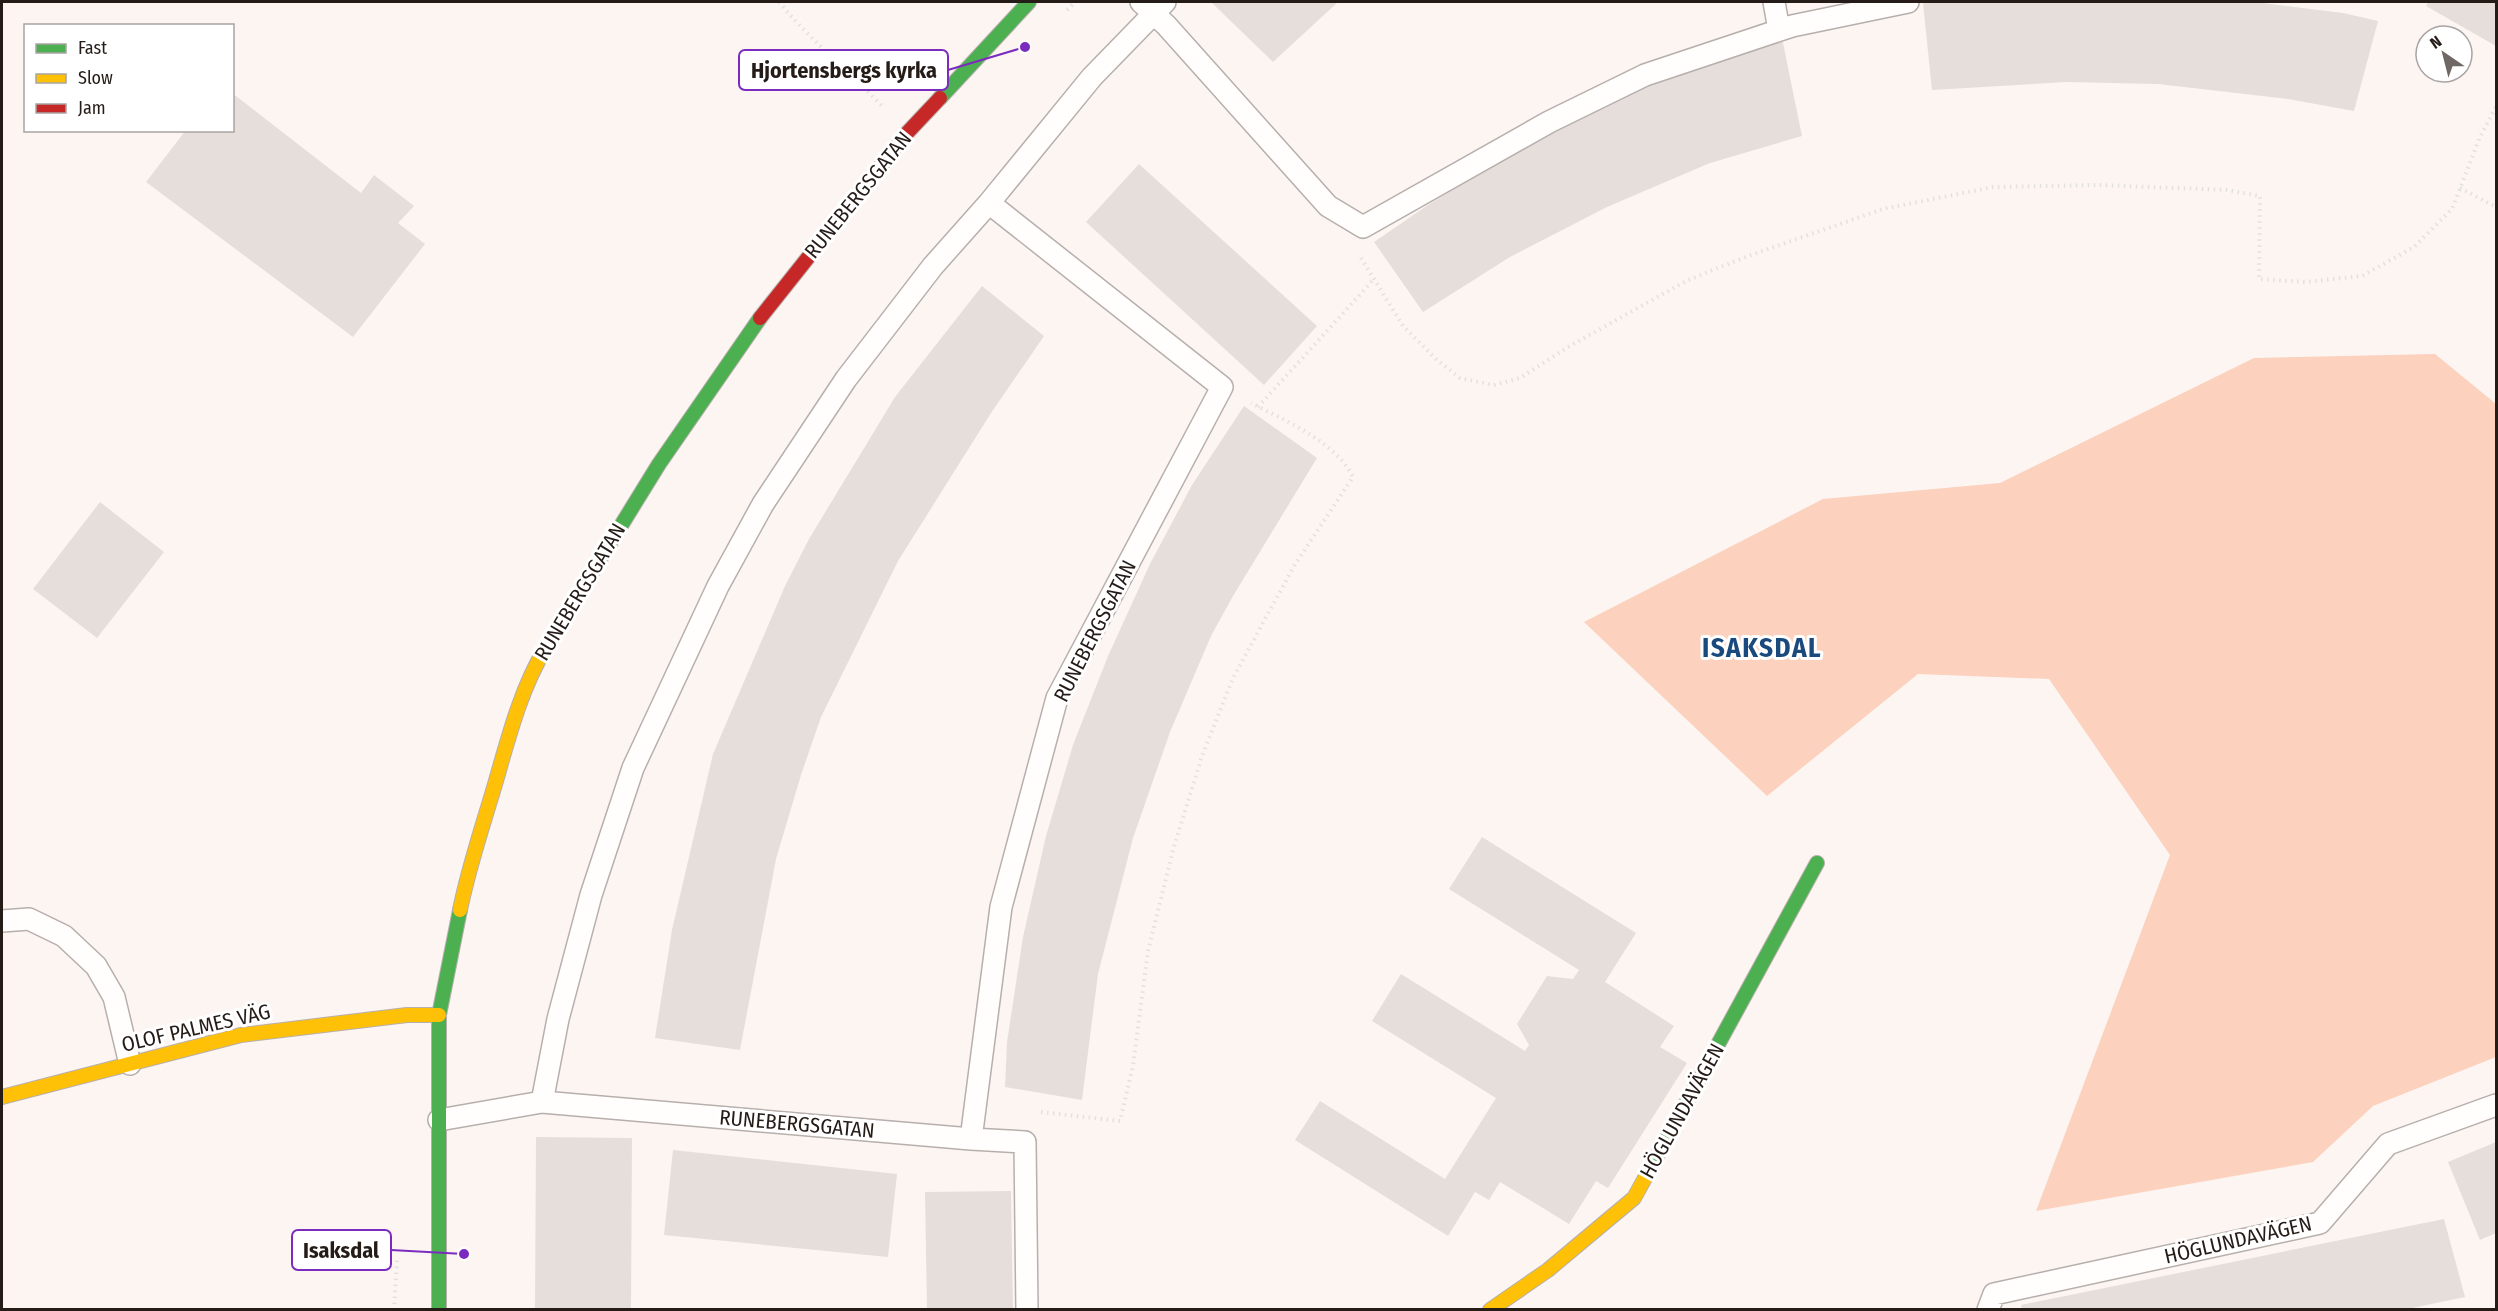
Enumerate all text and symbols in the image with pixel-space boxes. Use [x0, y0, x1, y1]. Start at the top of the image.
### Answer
legend [24, 24, 234, 132]
north arrow [2414, 24, 2474, 84]
text: N [2426, 32, 2445, 53]
text: Fast [78, 37, 107, 59]
callout: Hjortensbergs kyrka [739, 50, 948, 90]
text: Hjortensbergs kyrka [751, 57, 937, 84]
text: Slow [78, 67, 113, 89]
text: Jam [78, 97, 106, 119]
street label: RUNEBERGSGATAN [799, 126, 917, 264]
street label: RUNEBERGSGATAN [529, 519, 631, 665]
street label: RUNEBERGSGATAN [1048, 556, 1142, 706]
district label: ISAKSDAL [1702, 632, 1822, 664]
street label: OLOF PALMES VÄG [119, 998, 273, 1058]
street label: HÖGLUNDAVÄGEN [1634, 1039, 1730, 1183]
street label: RUNEBERGSGATAN [718, 1104, 876, 1144]
street label: HÖGLUNDAVÄGEN [2162, 1210, 2314, 1270]
callout: Isaksdal [292, 1230, 391, 1270]
text: Isaksdal [303, 1237, 380, 1264]

